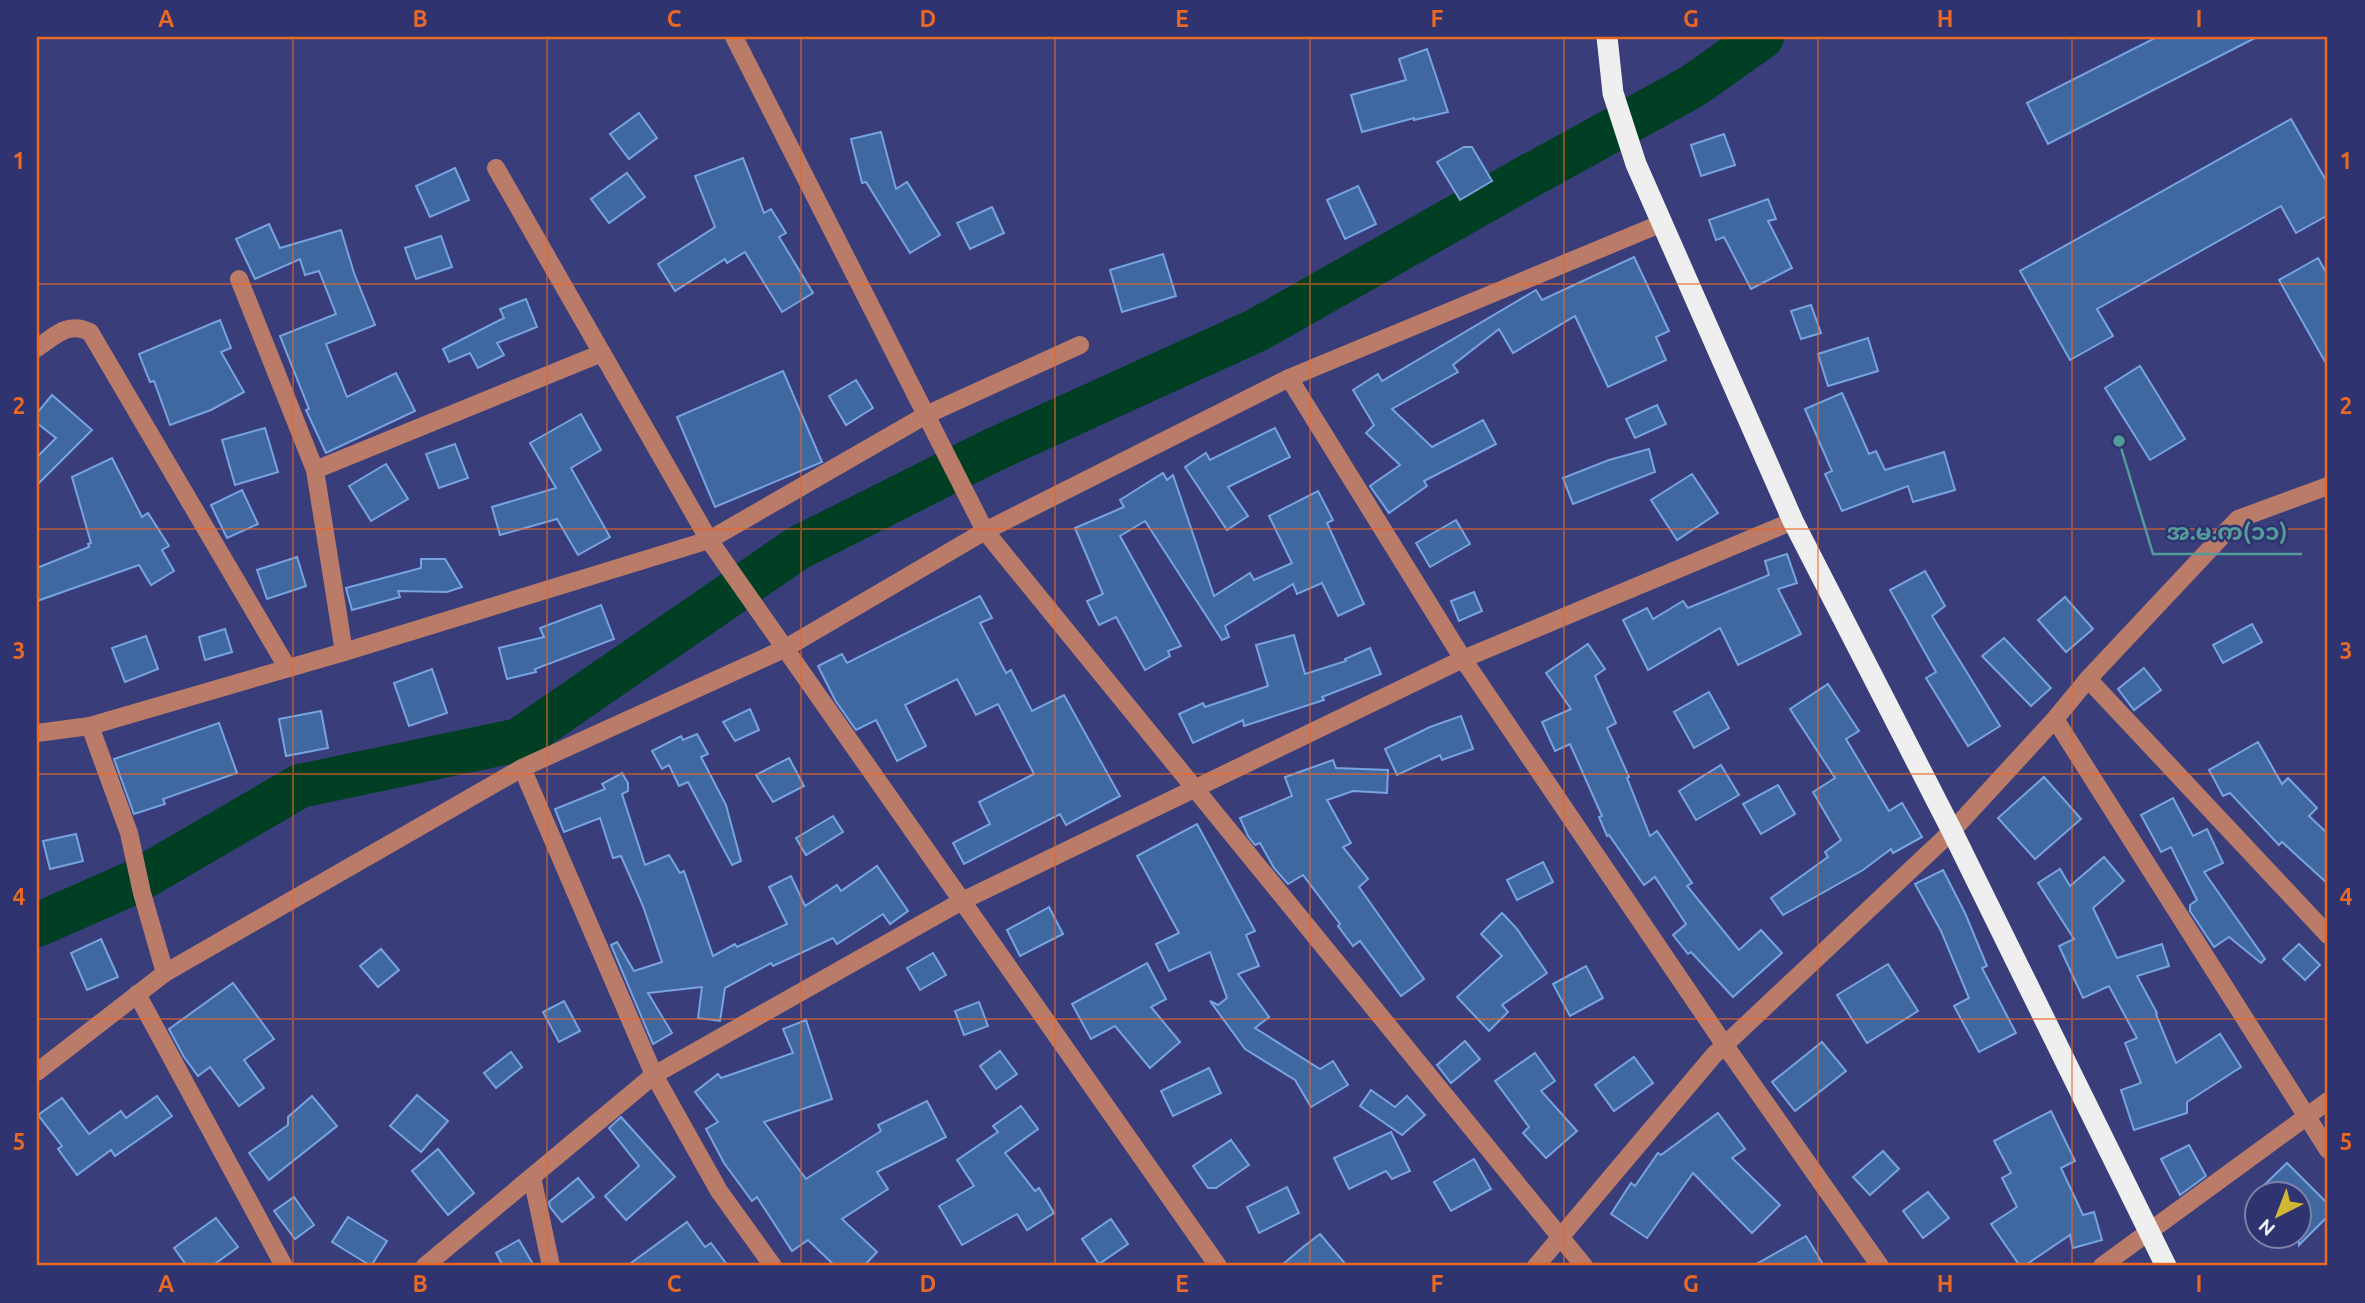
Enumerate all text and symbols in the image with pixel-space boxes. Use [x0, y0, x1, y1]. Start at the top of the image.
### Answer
text: A [158, 6, 174, 31]
text: B [412, 6, 428, 31]
text: C [667, 6, 682, 31]
text: D [920, 6, 936, 31]
text: E [1175, 6, 1189, 31]
text: F [1431, 6, 1444, 31]
text: G [1683, 6, 1699, 31]
text: H [1937, 6, 1953, 31]
text: I [2196, 6, 2202, 31]
text: 1 [13, 148, 25, 173]
text: 1 [2340, 148, 2352, 173]
text: 2 [13, 393, 25, 418]
text: 2 [2340, 393, 2352, 418]
callout: အ.မ.က(၁၁) [2153, 510, 2302, 554]
text: အ.မ.က(၁၁) [2167, 519, 2287, 545]
text: 3 [13, 638, 25, 663]
text: 3 [2340, 638, 2352, 663]
text: 4 [13, 884, 26, 909]
text: 4 [2340, 884, 2353, 909]
text: 5 [13, 1129, 25, 1154]
text: 5 [2340, 1129, 2352, 1154]
north arrow [2242, 1180, 2312, 1250]
text: N [2254, 1215, 2279, 1241]
text: A [158, 1271, 174, 1296]
text: B [412, 1271, 428, 1296]
text: C [667, 1271, 682, 1296]
text: D [920, 1271, 936, 1296]
text: E [1175, 1271, 1189, 1296]
text: F [1431, 1271, 1444, 1296]
text: G [1683, 1271, 1699, 1296]
text: H [1937, 1271, 1953, 1296]
text: I [2196, 1271, 2202, 1296]

